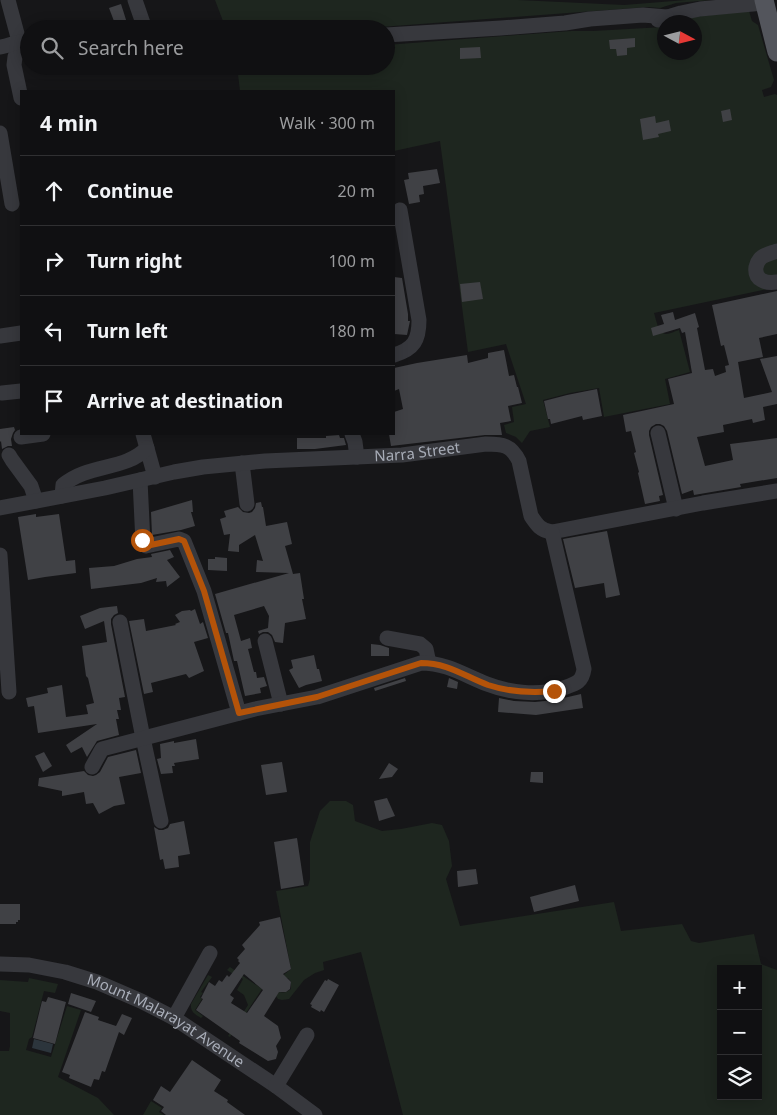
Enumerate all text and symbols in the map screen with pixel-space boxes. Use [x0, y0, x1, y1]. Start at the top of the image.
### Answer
north arrow [657, 15, 702, 60]
search box [20, 20, 395, 75]
icon: search [38, 34, 66, 62]
text: Search here [78, 35, 184, 61]
text: 4 min [40, 109, 98, 137]
text: Walk · 300 m [280, 112, 375, 134]
icon: ahead [40, 177, 68, 205]
text: Continue [87, 178, 173, 204]
text: 20 m [338, 180, 375, 202]
icon: right [40, 247, 68, 275]
text: Turn right [87, 248, 182, 274]
text: 100 m [328, 250, 375, 272]
icon: left [40, 317, 68, 345]
text: Turn left [87, 318, 168, 344]
text: 180 m [328, 320, 375, 342]
icon: arrive [40, 387, 68, 415]
text: Arrive at destination [87, 388, 283, 414]
street label: Narra Street [374, 436, 462, 465]
route start [131, 529, 154, 552]
route end [543, 680, 566, 703]
map controls [717, 965, 762, 1100]
button: + [717, 965, 762, 1010]
street label: Mount Malarayat Avenue [85, 969, 249, 1071]
button: − [717, 1010, 762, 1055]
button: layers [717, 1055, 762, 1100]

